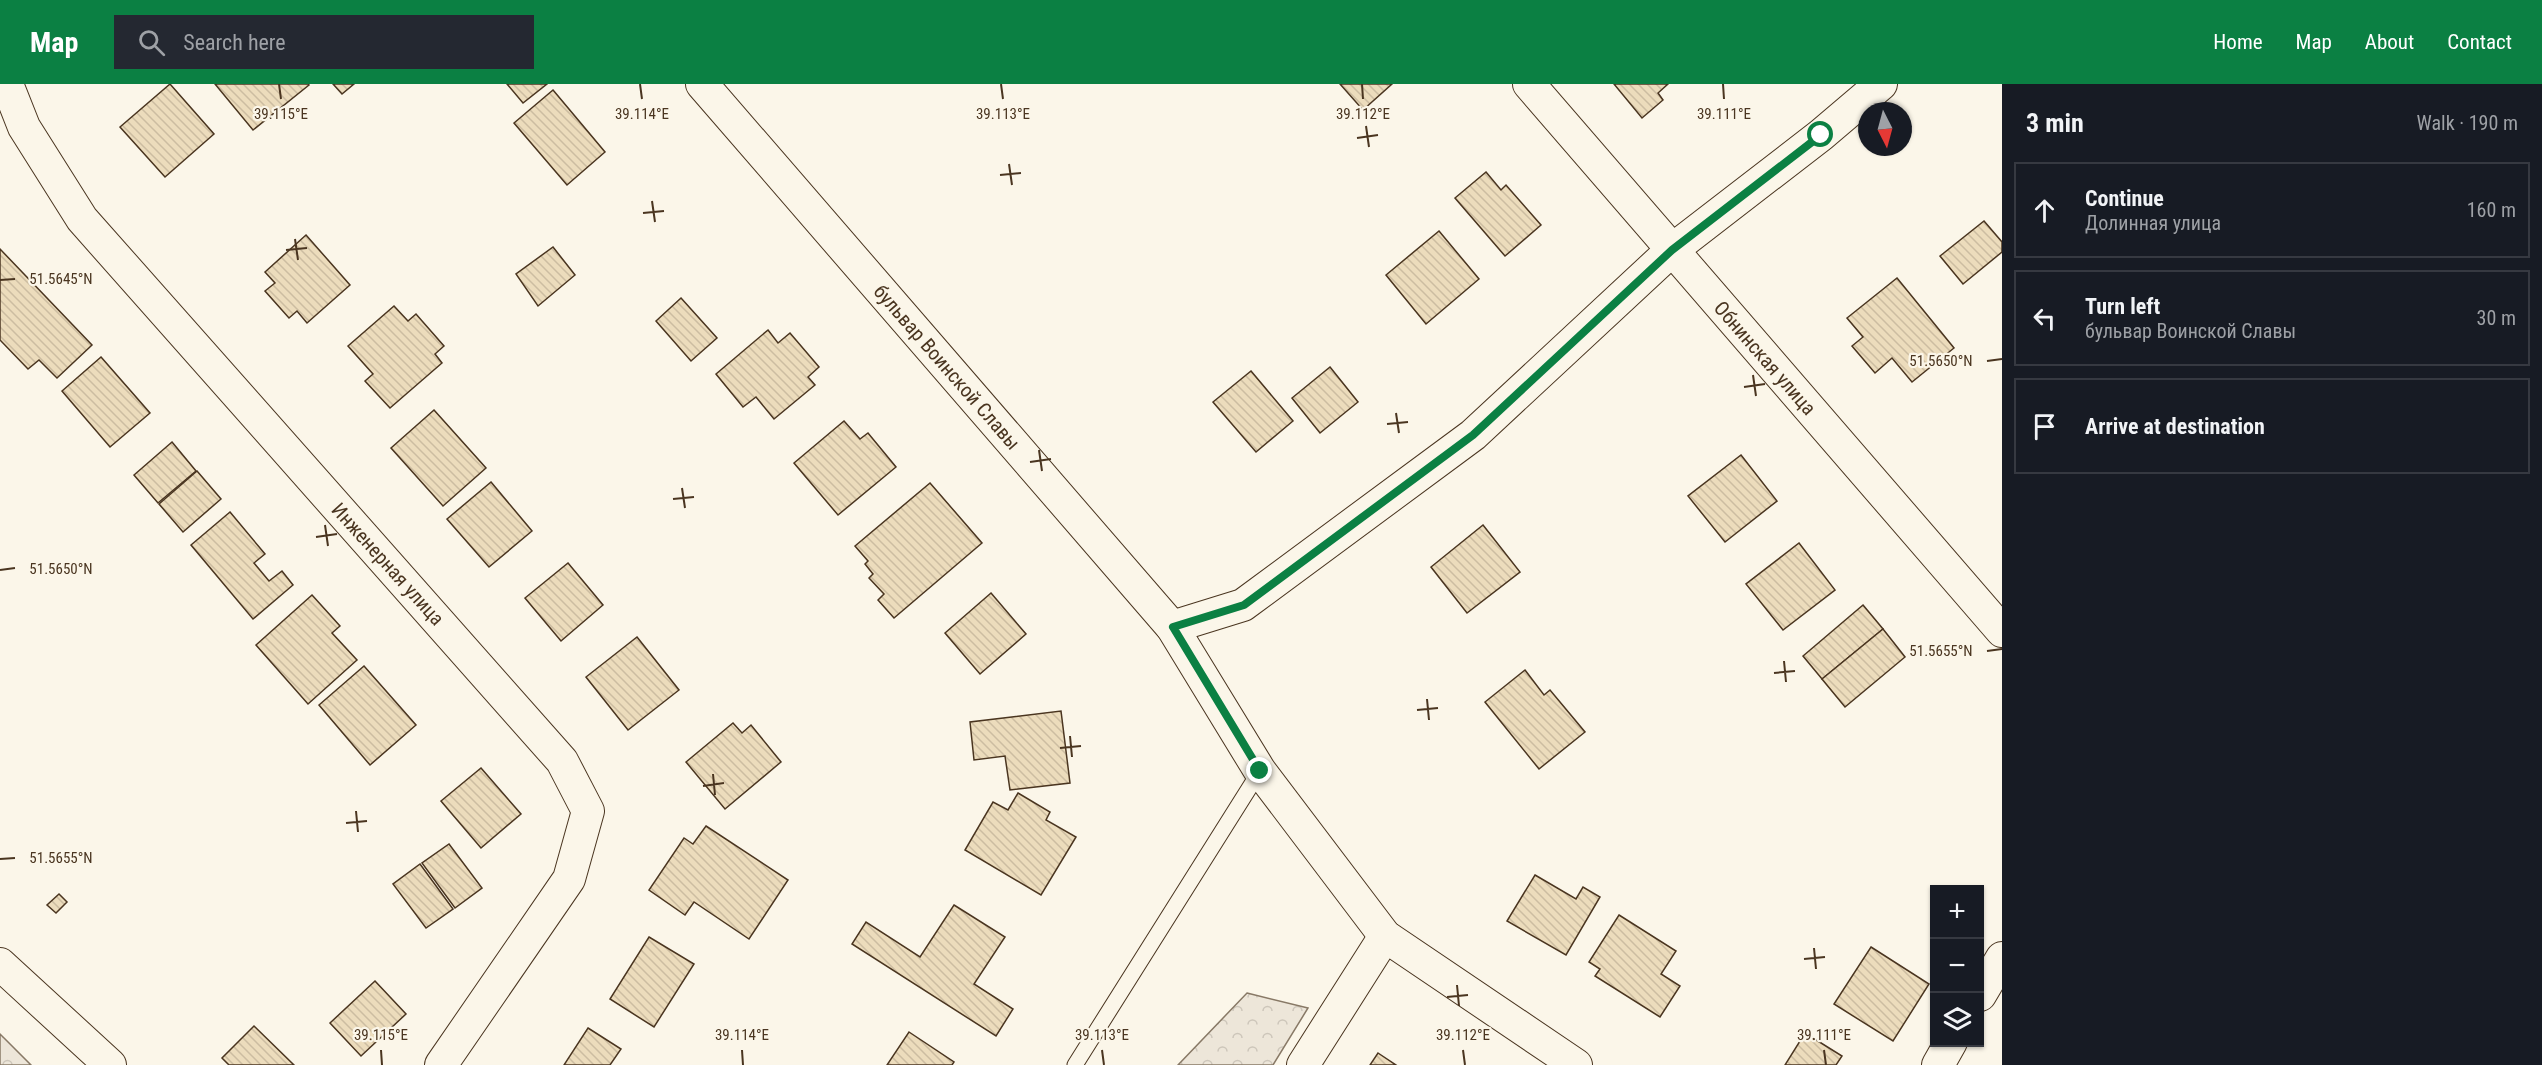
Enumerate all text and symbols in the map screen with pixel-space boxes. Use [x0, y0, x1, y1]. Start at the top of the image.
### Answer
search box [114, 15, 534, 69]
text: Map [30, 26, 78, 59]
icon: search [135, 26, 168, 59]
text: Search here [183, 30, 286, 55]
text: Home [2213, 30, 2263, 54]
text: Map [2296, 30, 2332, 54]
text: About [2365, 30, 2414, 54]
text: Contact [2447, 30, 2512, 54]
north arrow [1858, 102, 1912, 156]
text: 39.115°E [254, 105, 308, 123]
text: 39.114°E [615, 105, 669, 123]
text: 39.113°E [976, 105, 1030, 123]
text: 39.112°E [1336, 105, 1390, 123]
text: 39.111°E [1697, 105, 1751, 123]
text: 3 min [2026, 108, 2084, 138]
text: Walk · 190 m [2417, 111, 2518, 135]
route start [1807, 121, 1833, 147]
text: Continue [2085, 186, 2164, 211]
icon: ahead [2028, 194, 2061, 227]
text: 160 m [2467, 198, 2516, 222]
text: Долинная улица [2085, 211, 2221, 235]
text: 51.5645°N [29, 270, 93, 288]
street label: бульвар Воинской Славы [869, 279, 1025, 455]
text: Turn left [2085, 294, 2160, 319]
street label: Обнинская улица [1709, 296, 1821, 420]
icon: left [2028, 302, 2061, 335]
text: 30 m [2477, 306, 2516, 330]
text: бульвар Воинской Славы [2085, 319, 2296, 343]
text: 51.5650°N [1909, 352, 1973, 370]
icon: arrive [2028, 410, 2061, 443]
text: Arrive at destination [2085, 414, 2265, 439]
street label: Инженерная улица [327, 498, 449, 630]
text: 51.5650°N [29, 560, 93, 578]
text: 51.5655°N [1909, 642, 1973, 660]
route end [1246, 757, 1272, 783]
text: 51.5655°N [29, 849, 93, 867]
map controls [1930, 885, 1984, 1047]
button: + [1930, 885, 1984, 939]
button: − [1930, 939, 1984, 993]
button: layers [1930, 993, 1984, 1047]
text: 39.115°E [354, 1026, 408, 1044]
text: 39.114°E [715, 1026, 769, 1044]
text: 39.113°E [1075, 1026, 1129, 1044]
text: 39.112°E [1436, 1026, 1490, 1044]
text: 39.111°E [1797, 1026, 1851, 1044]

